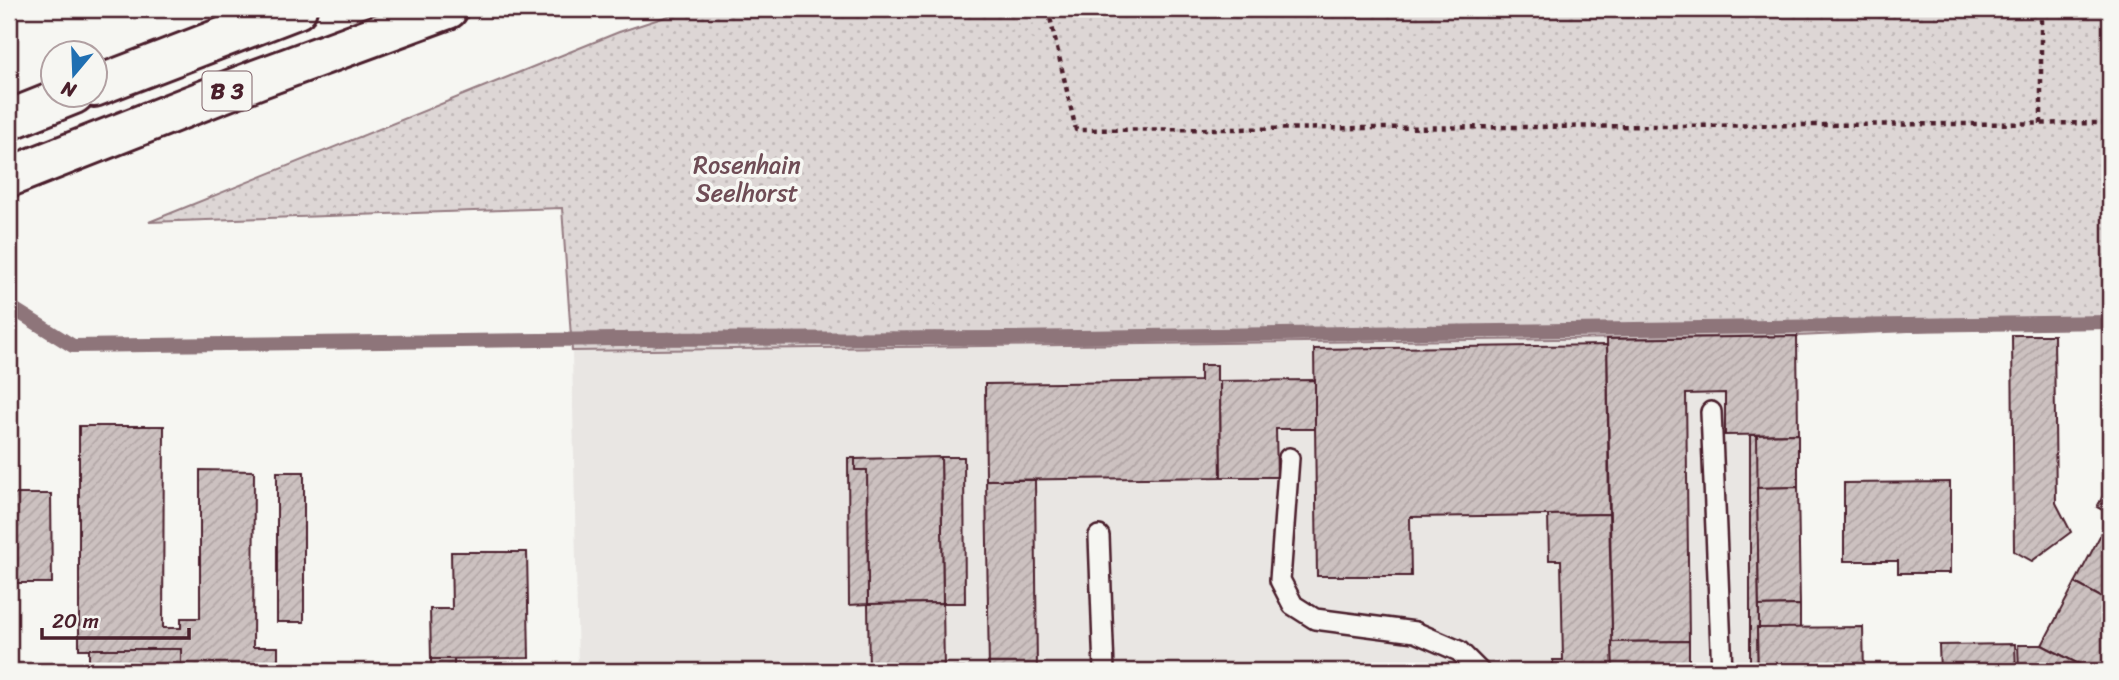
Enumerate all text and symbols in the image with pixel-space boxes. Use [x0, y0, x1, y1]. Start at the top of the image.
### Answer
north arrow [38, 38, 108, 108]
text: N [56, 72, 81, 108]
road number: B 3 [202, 72, 252, 110]
park label: Rosenhain Seelhorst [693, 144, 801, 214]
scale bar [42, 596, 189, 640]
text: 20 m [52, 602, 99, 640]

